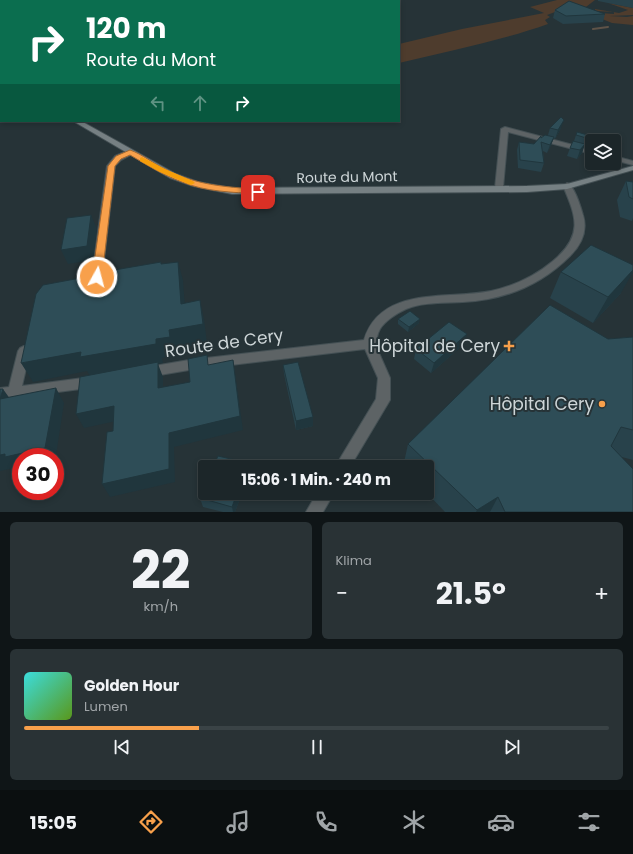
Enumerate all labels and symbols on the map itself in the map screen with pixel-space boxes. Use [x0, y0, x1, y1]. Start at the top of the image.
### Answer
street label: Route du Mont [296, 166, 398, 188]
pin [241, 175, 275, 209]
position arrow [76, 256, 118, 298]
street label: Route de Cery [163, 323, 285, 363]
place label: Hôpital de Cery [369, 334, 500, 358]
marker: Hôpital de Cery [503, 340, 515, 352]
place label: Hôpital Cery [490, 392, 594, 416]
marker: Hôpital Cery [597, 399, 607, 409]
speed limit sign: 30 [12, 448, 64, 500]

